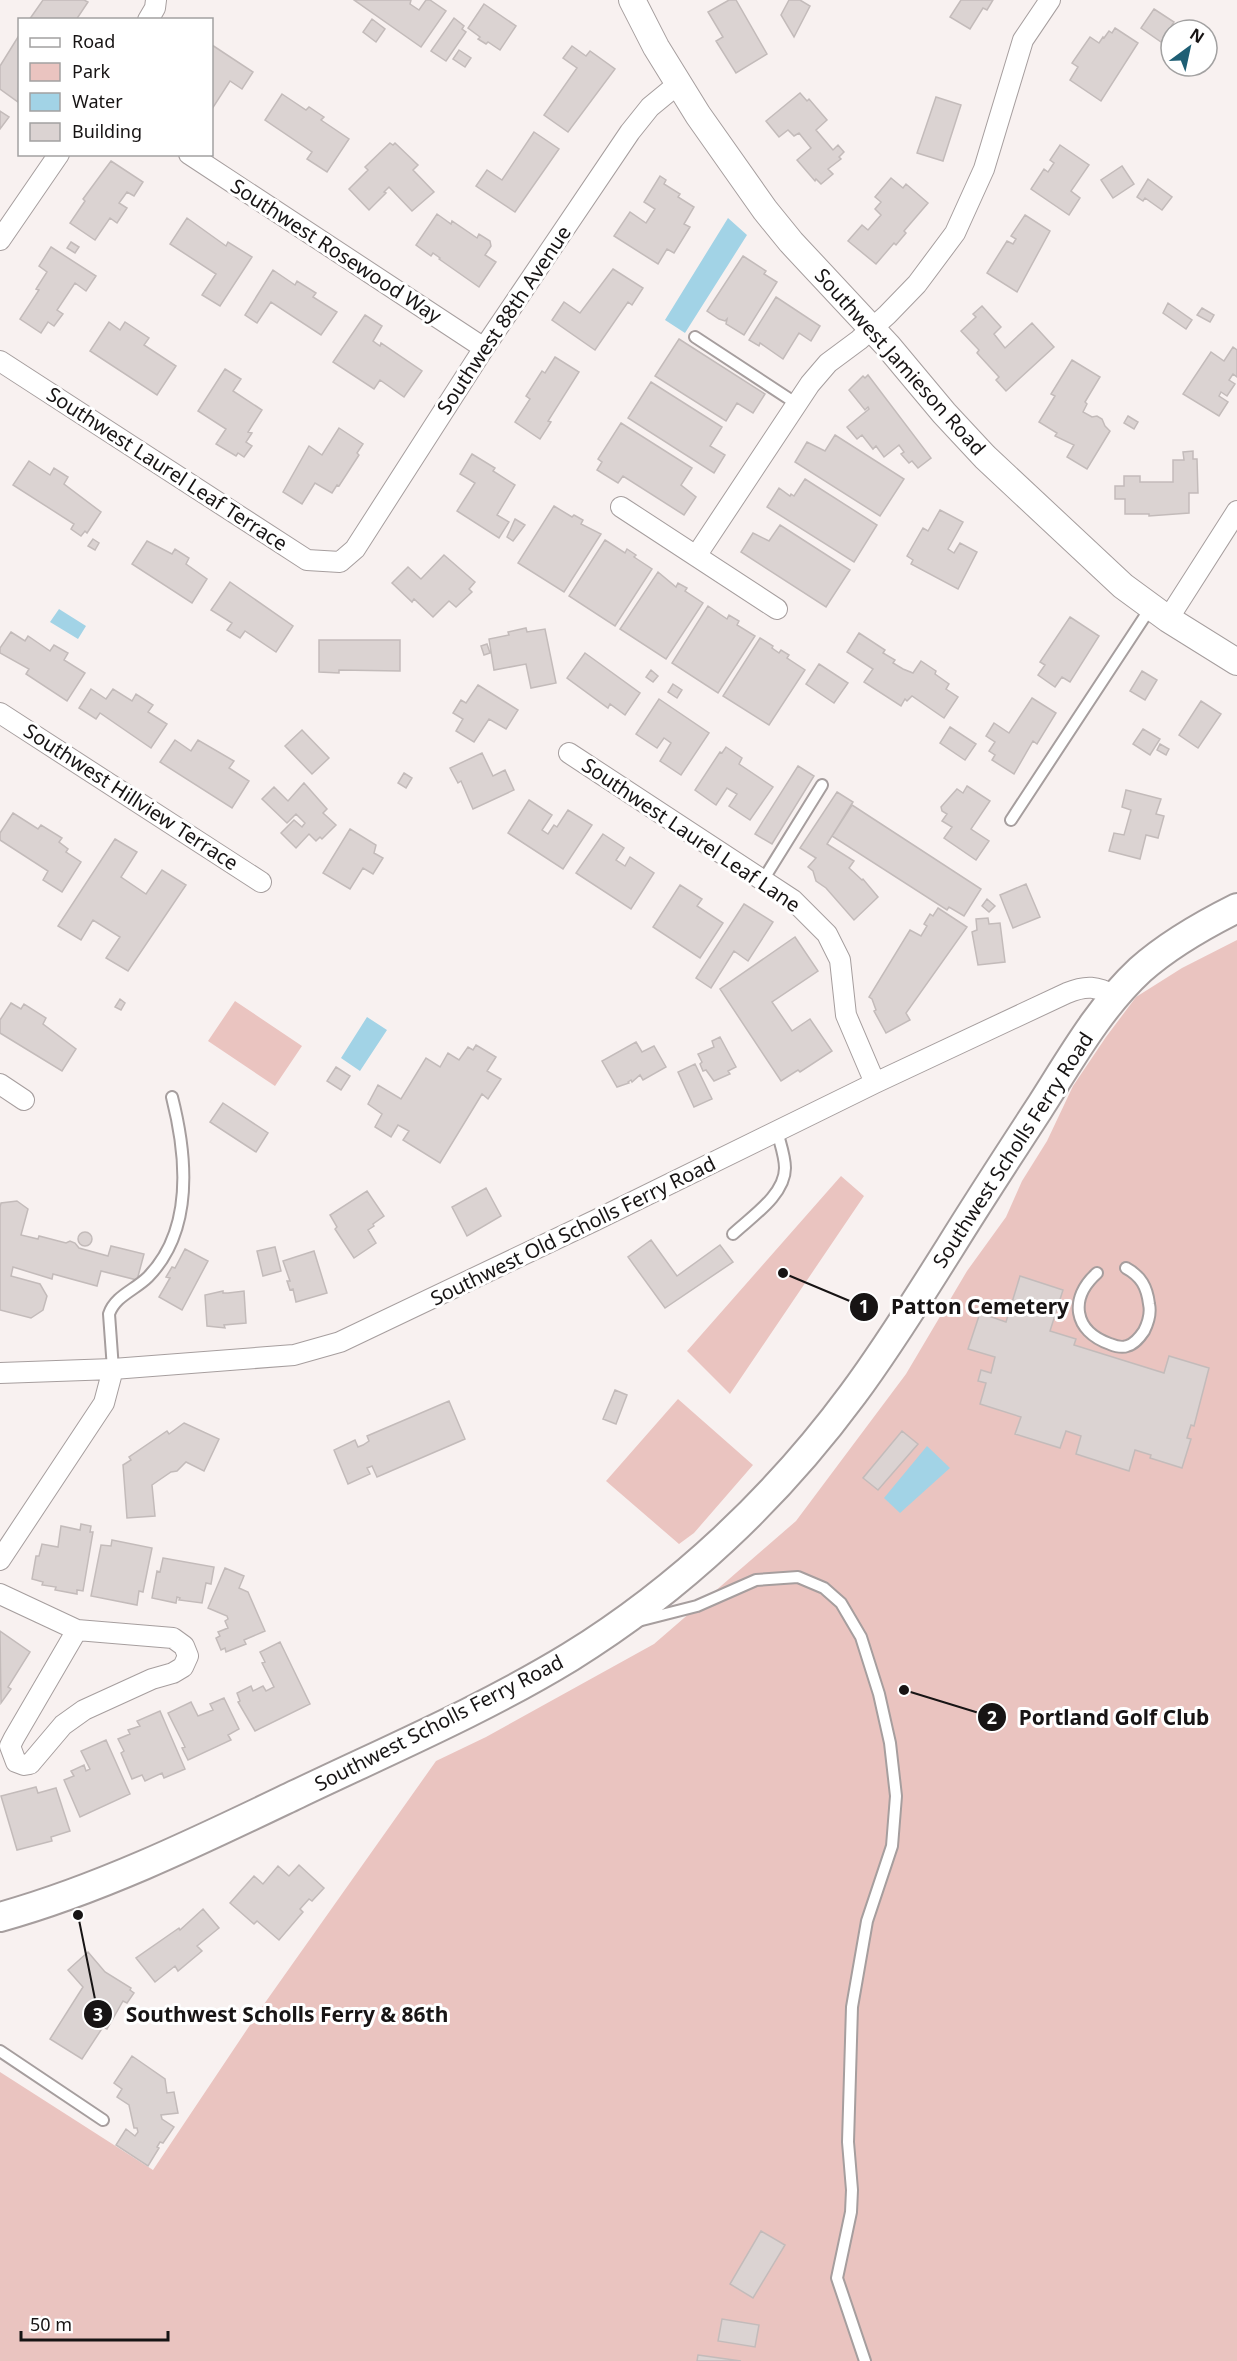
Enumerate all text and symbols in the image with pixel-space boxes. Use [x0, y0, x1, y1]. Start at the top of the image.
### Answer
legend [18, 18, 213, 156]
north arrow [1159, 18, 1219, 78]
text: N [1186, 23, 1209, 48]
text: Road [72, 29, 115, 53]
text: Park [72, 59, 110, 83]
text: Water [72, 89, 123, 113]
text: Building [72, 119, 142, 143]
street label: Southwest Rosewood Way [226, 172, 447, 329]
street label: Southwest 88th Avenue [430, 220, 577, 419]
street label: Southwest Jamieson Road [809, 262, 992, 461]
street label: Southwest Laurel Leaf Terrace [42, 380, 293, 557]
street label: Southwest Hillview Terrace [19, 717, 244, 876]
street label: Southwest Laurel Leaf Lane [577, 751, 806, 918]
street label: Southwest Scholls Ferry Road [926, 1027, 1099, 1273]
street label: Southwest Old Scholls Ferry Road [426, 1150, 720, 1312]
callout: Patton Cemetery [849, 1287, 1081, 1326]
text: Patton Cemetery [891, 1292, 1069, 1320]
text: 1 [859, 1294, 869, 1318]
street label: Southwest Scholls Ferry Road [310, 1648, 568, 1797]
callout: Portland Golf Club [977, 1698, 1222, 1737]
text: Portland Golf Club [1019, 1703, 1209, 1731]
text: 2 [987, 1705, 997, 1729]
callout: Southwest Scholls Ferry & 86th [83, 1995, 460, 2034]
text: Southwest Scholls Ferry & 86th [126, 2000, 448, 2028]
text: 3 [93, 2002, 103, 2026]
scale bar [21, 2304, 168, 2342]
text: 50 m [30, 2312, 72, 2336]

